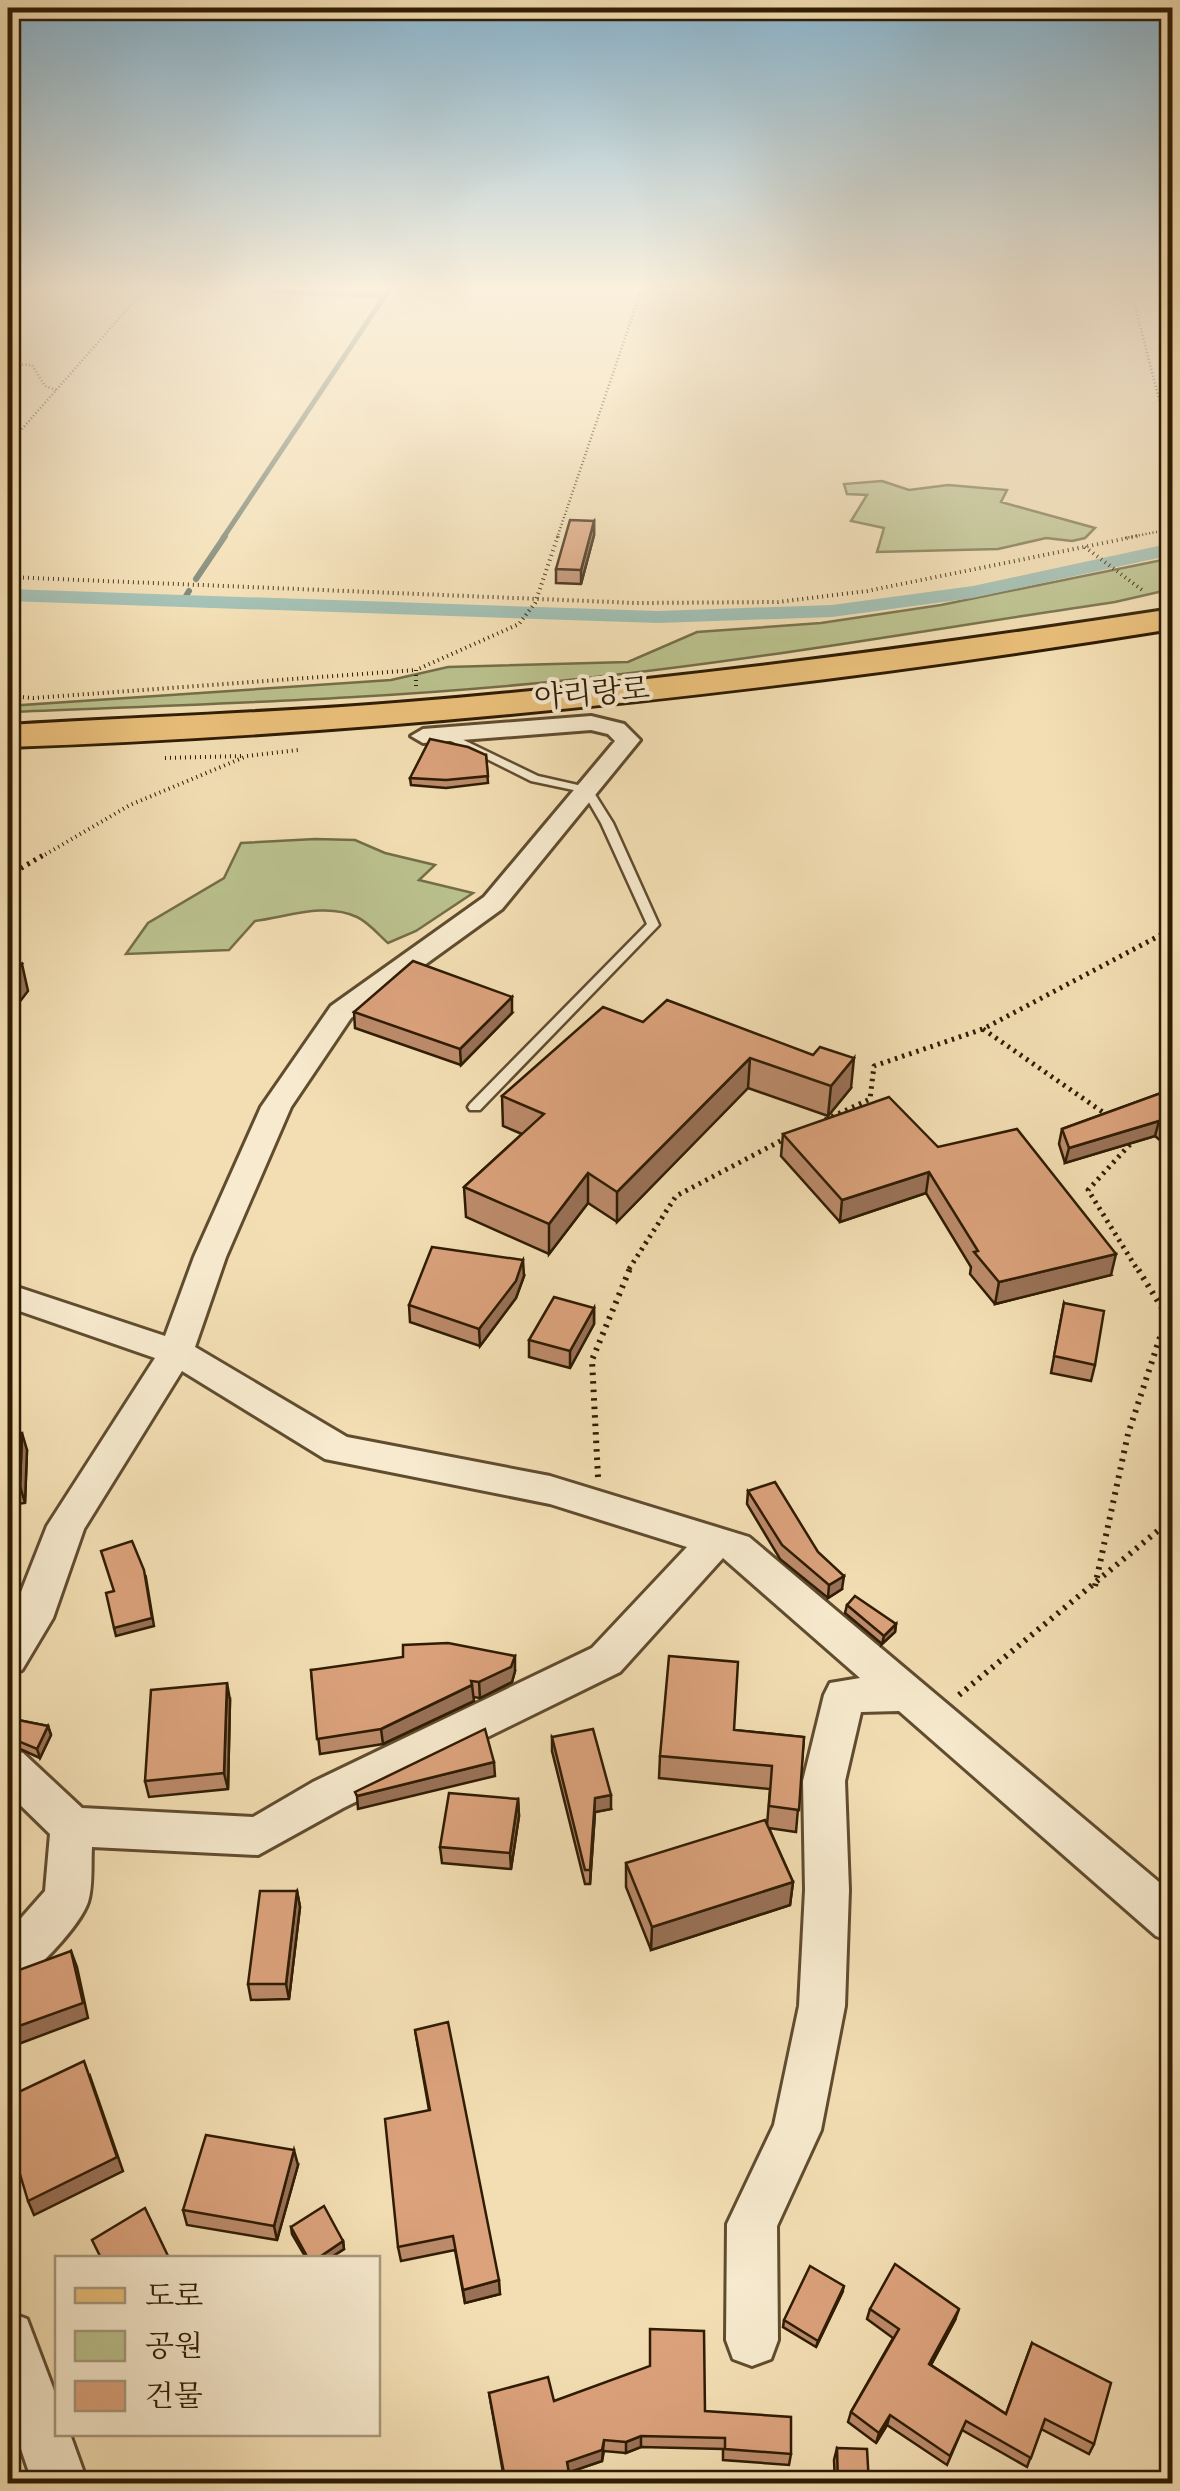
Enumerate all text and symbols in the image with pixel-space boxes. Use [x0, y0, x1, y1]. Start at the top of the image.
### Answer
street label: 아리랑로 [533, 671, 651, 719]
legend [55, 2256, 380, 2436]
text: 도로 [145, 2279, 203, 2317]
text: 공원 [145, 2329, 203, 2367]
text: 건물 [145, 2379, 203, 2417]

